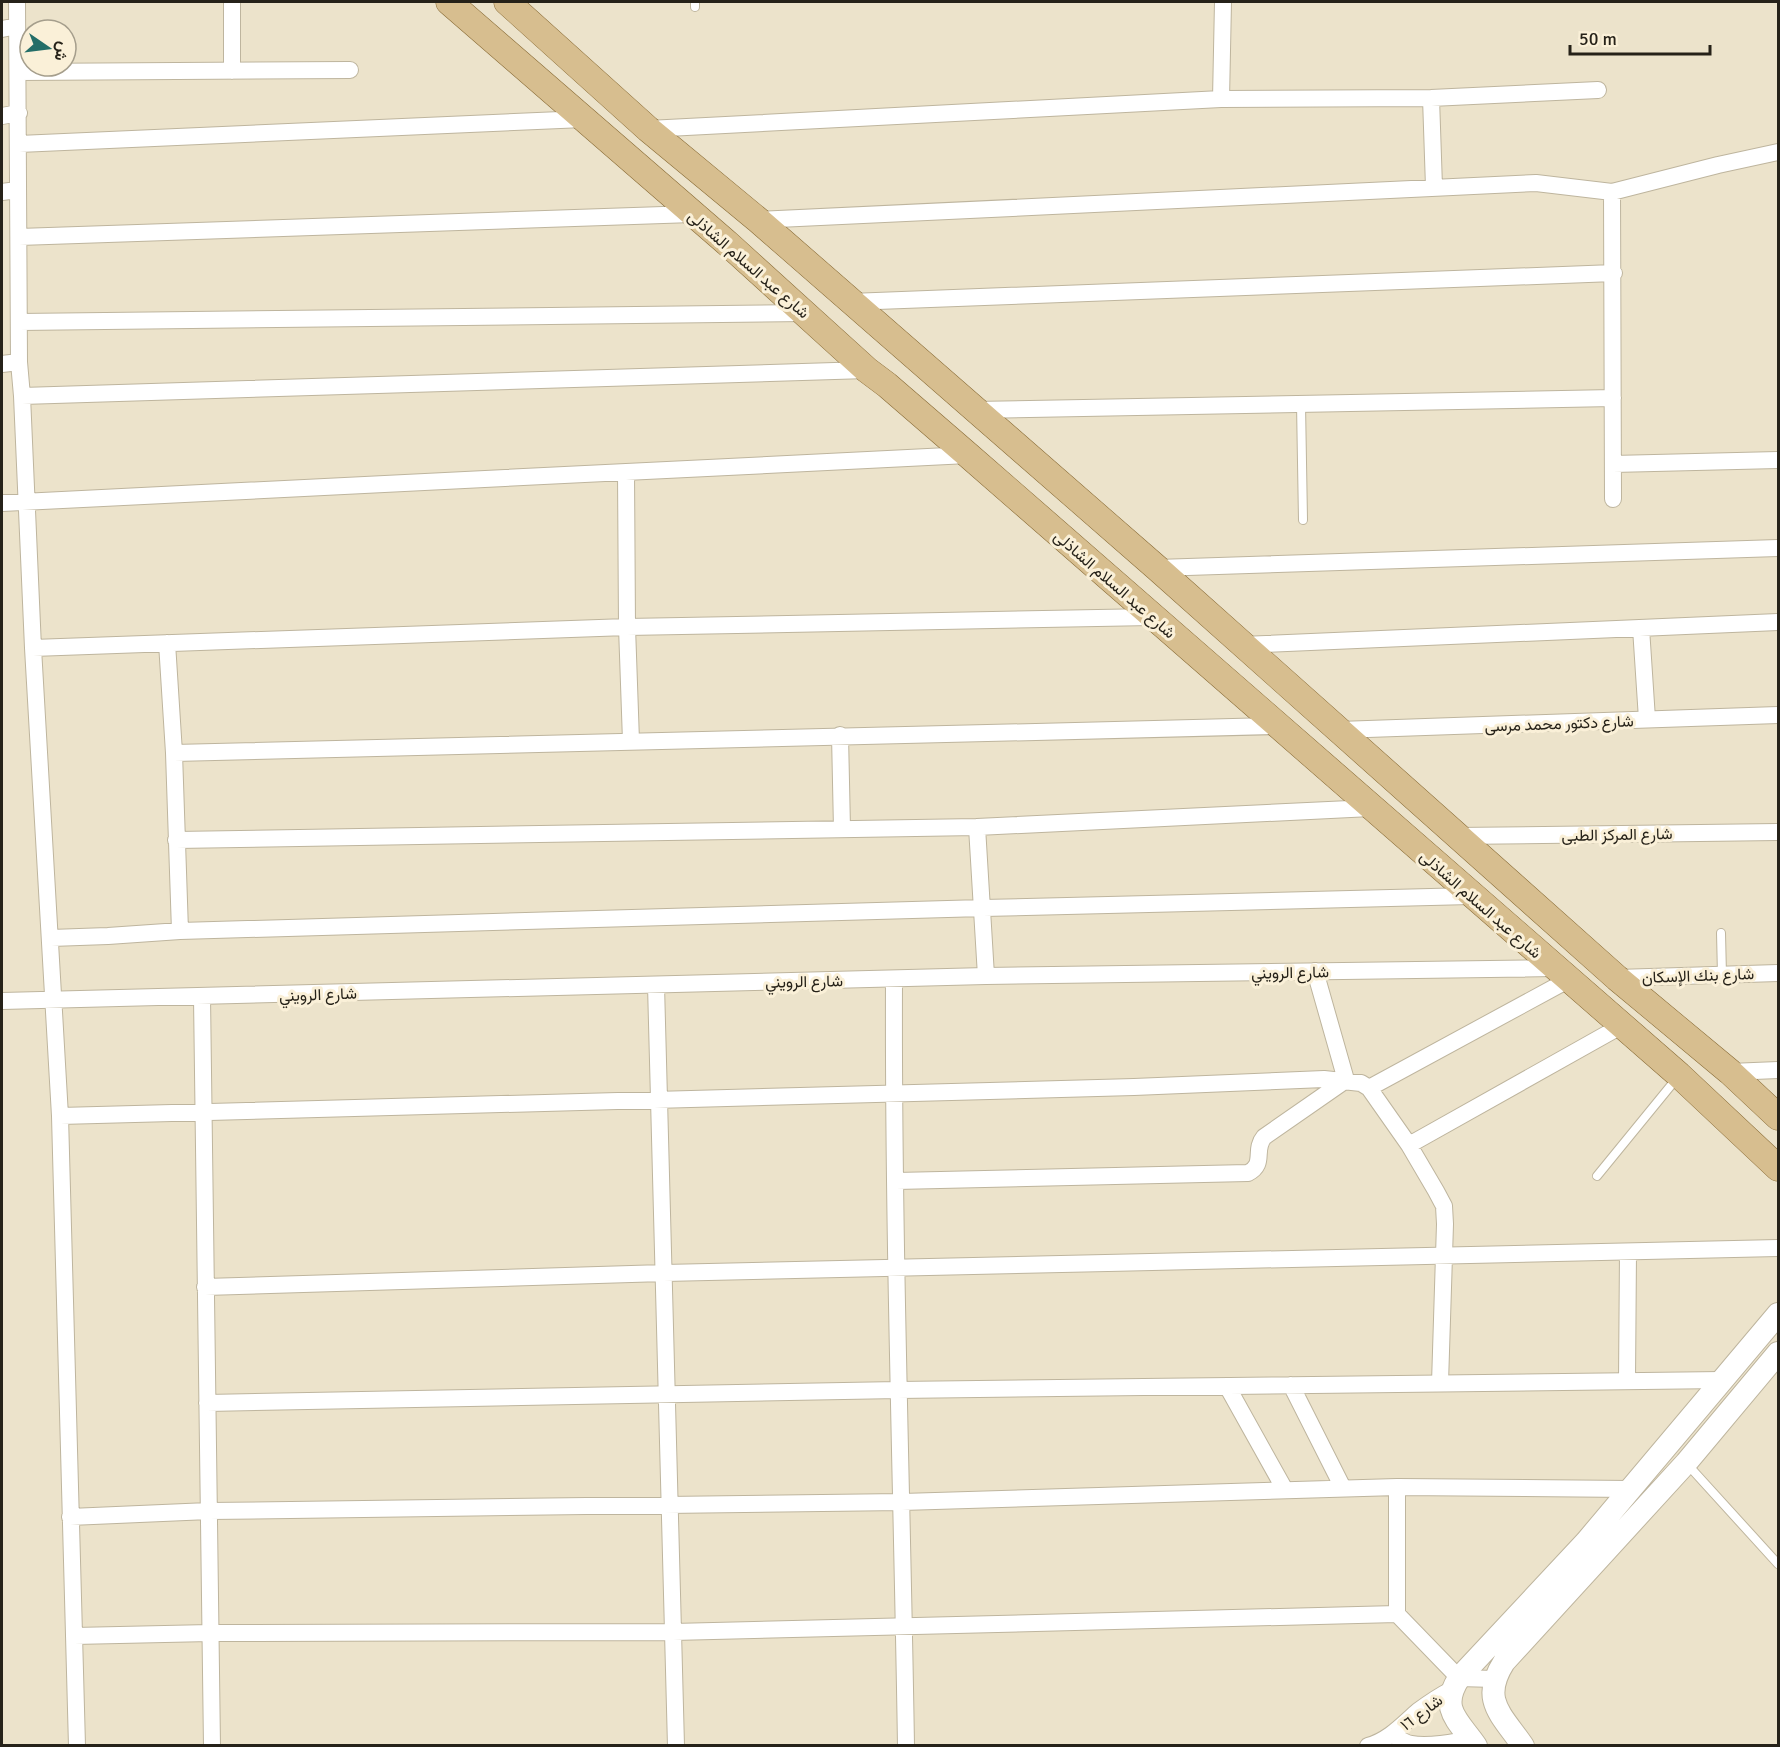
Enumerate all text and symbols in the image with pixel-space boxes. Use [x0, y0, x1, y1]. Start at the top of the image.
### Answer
north arrow [18, 18, 78, 78]
scale bar [1570, 18, 1710, 56]
text: 50 m [1579, 28, 1617, 50]
text: ش [50, 40, 74, 63]
street label: شارع عبد السلام الشاذلى [683, 206, 813, 324]
street label: شارع عبد السلام الشاذلى [1049, 526, 1179, 644]
street label: شارع دكتور محمد مرسى [1484, 711, 1634, 738]
street label: شارع المركز الطبى [1561, 824, 1673, 847]
street label: شارع عبد السلام الشاذلى [1415, 846, 1545, 964]
street label: شارع الرويني [1251, 962, 1329, 987]
street label: شارع بنك الإسكان [1641, 964, 1755, 989]
street label: شارع الرويني [765, 971, 843, 996]
street label: شارع الرويني [279, 984, 357, 1009]
street label: شارع ١٦ [1396, 1690, 1447, 1736]

